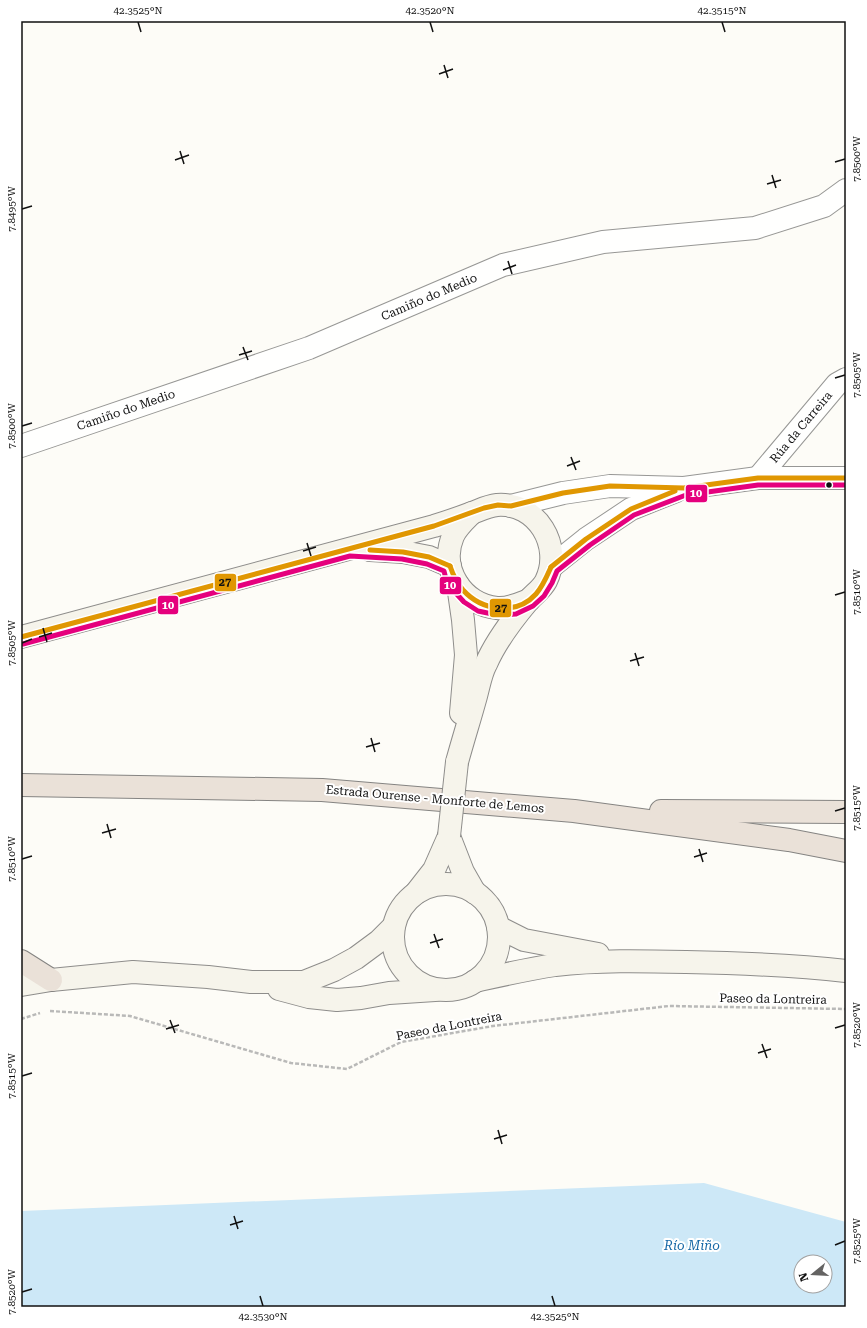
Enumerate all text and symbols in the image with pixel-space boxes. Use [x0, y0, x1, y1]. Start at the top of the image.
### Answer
text: 42.3525°N [113, 5, 163, 16]
text: 42.3520°N [405, 5, 455, 16]
text: 42.3515°N [697, 5, 747, 16]
text: 7.8500°W [851, 135, 862, 182]
text: 7.8495°W [6, 185, 17, 232]
street label: Camiño do Medio [379, 270, 479, 324]
text: 7.8505°W [851, 351, 862, 398]
street label: Camiño do Medio [75, 387, 177, 433]
street label: Rúa da Carreira [767, 388, 835, 466]
text: 7.8500°W [6, 402, 17, 449]
unlabelled marker [824, 480, 834, 490]
line badge: 10 [685, 484, 708, 503]
text: 10 [690, 487, 702, 500]
text: 7.8510°W [851, 568, 862, 615]
line badge: 27 [214, 573, 237, 592]
text: 27 [219, 576, 231, 589]
line badge: 10 [439, 576, 462, 595]
text: 10 [444, 579, 456, 592]
line badge: 10 [157, 595, 179, 615]
line badge: 27 [489, 598, 512, 618]
text: 10 [162, 599, 174, 612]
text: 27 [495, 602, 507, 615]
text: 7.8505°W [6, 619, 17, 666]
street label: Estrada Ourense - Monforte de Lemos [325, 782, 545, 816]
text: 7.8515°W [851, 784, 862, 831]
text: 7.8510°W [6, 835, 17, 882]
street label: Paseo da Lontreira [719, 991, 827, 1007]
text: 7.8520°W [851, 1001, 862, 1048]
street label: Paseo da Lontreira [395, 1009, 504, 1043]
text: 7.8515°W [6, 1052, 17, 1099]
text: 7.8525°W [851, 1217, 862, 1264]
water label: Río Miño [663, 1238, 720, 1253]
north arrow [793, 1254, 833, 1294]
text: 7.8520°W [6, 1268, 17, 1315]
text: N [796, 1270, 811, 1283]
text: 42.3530°N [238, 1311, 288, 1322]
text: 42.3525°N [530, 1311, 580, 1322]

